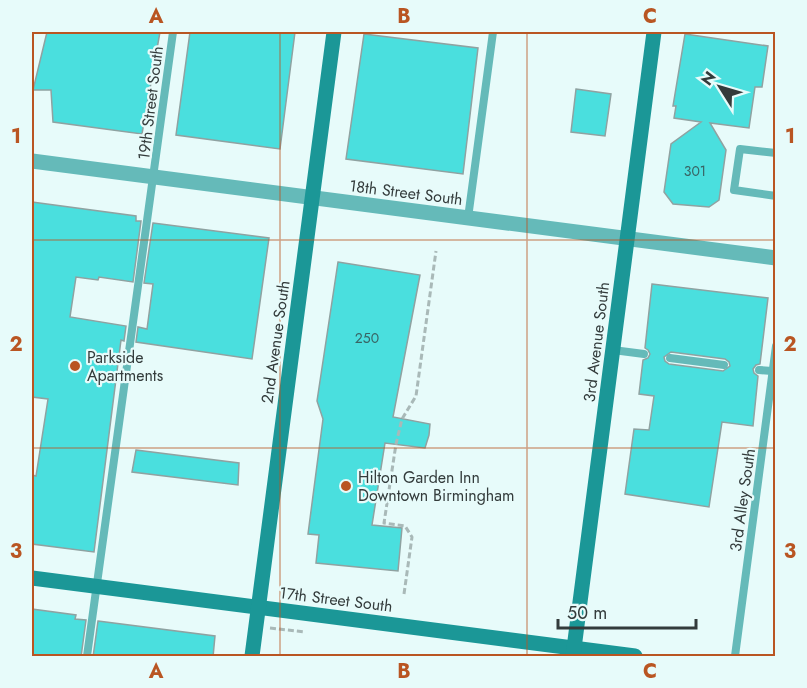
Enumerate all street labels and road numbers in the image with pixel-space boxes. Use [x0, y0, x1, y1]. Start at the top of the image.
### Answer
street label: 19th Street South [132, 45, 169, 161]
street label: 18th Street South [348, 174, 464, 211]
street label: 2nd Avenue South [255, 279, 296, 405]
street label: 3rd Avenue South [578, 281, 615, 403]
street label: 3rd Alley South [724, 447, 761, 553]
street label: 17th Street South [278, 581, 394, 618]

